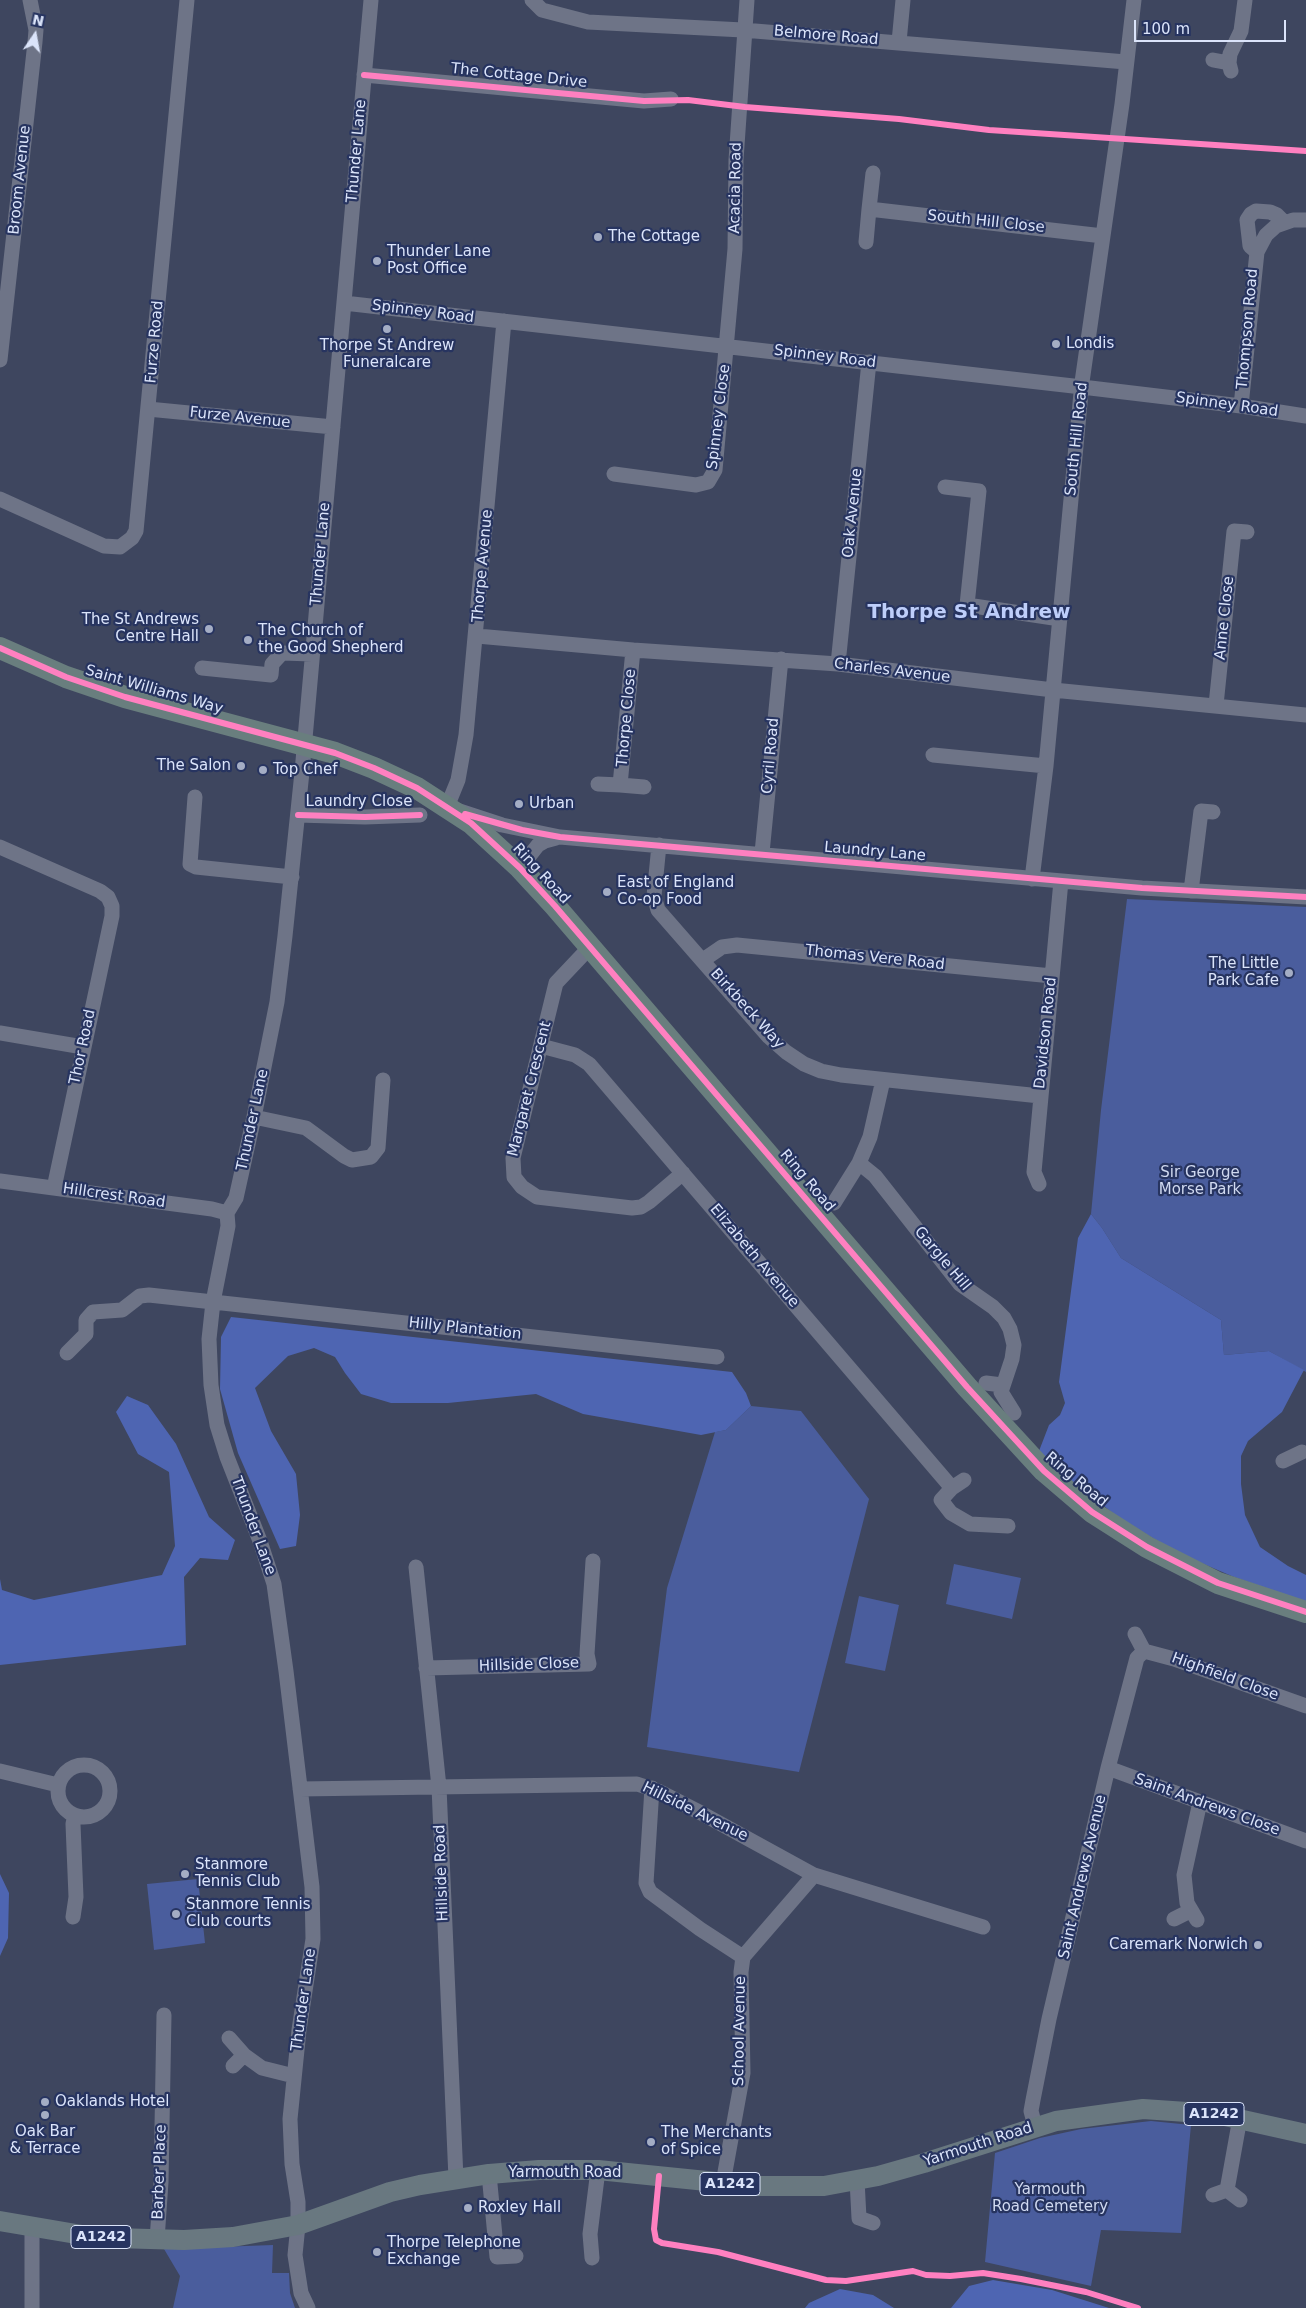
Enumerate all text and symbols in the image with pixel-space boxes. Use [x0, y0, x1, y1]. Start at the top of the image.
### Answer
north arrow [10, 10, 60, 60]
scale bar [1136, 10, 1288, 42]
text: N [31, 11, 46, 29]
text: 100 m [1142, 20, 1190, 38]
street label: Belmore Road [773, 22, 879, 50]
street label: The Cottage Drive [450, 60, 588, 92]
street label: Thunder Lane [344, 99, 370, 203]
street label: Broom Avenue [5, 125, 35, 235]
street label: Acacia Road [726, 142, 746, 234]
street label: South Hill Close [926, 207, 1046, 237]
place label: The Cottage [608, 228, 700, 246]
marker: The Cottage [592, 231, 604, 243]
place label: Thunder Lane Post Office [387, 243, 491, 278]
marker: Thunder Lane Post Office [371, 255, 383, 267]
street label: Thompson Road [1234, 268, 1262, 390]
street label: Spinney Road [371, 297, 475, 327]
street label: Furze Road [142, 300, 168, 384]
marker: Thorpe St Andrew Funeralcare [381, 323, 393, 335]
place label: Londis [1066, 335, 1114, 353]
place label: Thorpe St Andrew Funeralcare [320, 337, 454, 372]
marker: Londis [1050, 338, 1062, 350]
street label: Spinney Road [773, 342, 877, 372]
street label: Spinney Close [704, 363, 734, 471]
street label: South Hill Road [1062, 381, 1092, 497]
street label: Spinney Road [1175, 389, 1279, 421]
street label: Furze Avenue [189, 404, 291, 432]
street label: Oak Avenue [839, 467, 867, 559]
street label: Thunder Lane [308, 502, 334, 606]
street label: Thorpe Avenue [469, 509, 497, 623]
street label: Anne Close [1212, 575, 1238, 661]
district label: Thorpe St Andrew [867, 601, 1071, 625]
place label: The St Andrews Centre Hall [82, 611, 199, 646]
place label: The Church of the Good Shepherd [258, 622, 404, 657]
marker: The St Andrews Centre Hall [203, 623, 215, 635]
marker: The Church of the Good Shepherd [242, 634, 254, 646]
street label: Charles Avenue [833, 655, 951, 687]
street label: Saint Williams Way [83, 662, 225, 718]
street label: Thorpe Close [614, 668, 640, 768]
street label: Cyril Road [759, 717, 783, 795]
place label: The Salon [157, 757, 231, 775]
marker: The Salon [235, 760, 247, 772]
place label: Top Chef [273, 761, 338, 779]
marker: Top Chef [257, 764, 269, 776]
street label: Laundry Close [306, 793, 412, 811]
place label: Urban [529, 795, 574, 813]
marker: Urban [513, 798, 525, 810]
street label: Laundry Lane [823, 839, 927, 865]
street label: Ring Road [508, 840, 574, 908]
place label: East of England Co-op Food [617, 874, 734, 909]
marker: East of England Co-op Food [601, 886, 613, 898]
street label: Thomas Vere Road [804, 942, 946, 974]
place label: The Little Park Cafe [1208, 955, 1279, 990]
street label: Birkbeck Way [706, 965, 788, 1053]
marker: The Little Park Cafe [1283, 967, 1295, 979]
street label: Davidson Road [1031, 976, 1061, 1090]
street label: Thor Road [66, 1008, 100, 1086]
street label: Margaret Crescent [504, 1020, 556, 1158]
street label: Thunder Lane [233, 1067, 273, 1173]
street label: Ring Road [776, 1146, 838, 1216]
park label: Sir George Morse Park [1159, 1164, 1241, 1199]
street label: Hillcrest Road [62, 1180, 166, 1212]
street label: Elizabeth Avenue [705, 1201, 803, 1311]
street label: Gargle Hill [910, 1223, 974, 1295]
street label: Hilly Plantation [408, 1314, 522, 1344]
street label: Ring Road [1041, 1449, 1111, 1511]
street label: Thunder Lane [227, 1474, 279, 1578]
street label: Highfield Close [1169, 1649, 1281, 1705]
street label: Hillside Close [479, 1654, 579, 1676]
street label: Saint Andrews Close [1132, 1770, 1282, 1840]
street label: Hillside Avenue [639, 1779, 751, 1845]
street label: Saint Andrews Avenue [1055, 1793, 1111, 1961]
street label: Hillside Road [431, 1824, 453, 1922]
place label: Stanmore Tennis Club [195, 1856, 280, 1891]
marker: Stanmore Tennis Club [179, 1868, 191, 1880]
place label: Stanmore Tennis Club courts [186, 1896, 311, 1931]
marker: Stanmore Tennis Club courts [170, 1908, 182, 1920]
place label: Caremark Norwich [1109, 1936, 1248, 1954]
marker: Caremark Norwich [1252, 1939, 1264, 1951]
street label: Thunder Lane [288, 1947, 320, 2053]
street label: School Avenue [730, 1976, 750, 2086]
place label: Oaklands Hotel [55, 2093, 169, 2111]
marker: Oaklands Hotel [39, 2096, 51, 2108]
road number: A1242 [1184, 2102, 1244, 2126]
marker: Oak Bar & Terrace [39, 2109, 51, 2121]
street label: Yarmouth Road [921, 2119, 1035, 2171]
place label: Oak Bar & Terrace [9, 2123, 81, 2158]
street label: Barber Place [149, 2124, 171, 2220]
place label: The Merchants of Spice [661, 2124, 772, 2159]
marker: The Merchants of Spice [645, 2136, 657, 2148]
street label: Yarmouth Road [508, 2164, 622, 2182]
road number: A1242 [700, 2172, 760, 2196]
park label: Yarmouth Road Cemetery [992, 2181, 1108, 2216]
place label: Roxley Hall [478, 2199, 561, 2217]
marker: Roxley Hall [462, 2202, 474, 2214]
road number: A1242 [71, 2226, 131, 2248]
place label: Thorpe Telephone Exchange [387, 2234, 521, 2269]
marker: Thorpe Telephone Exchange [371, 2246, 383, 2258]

